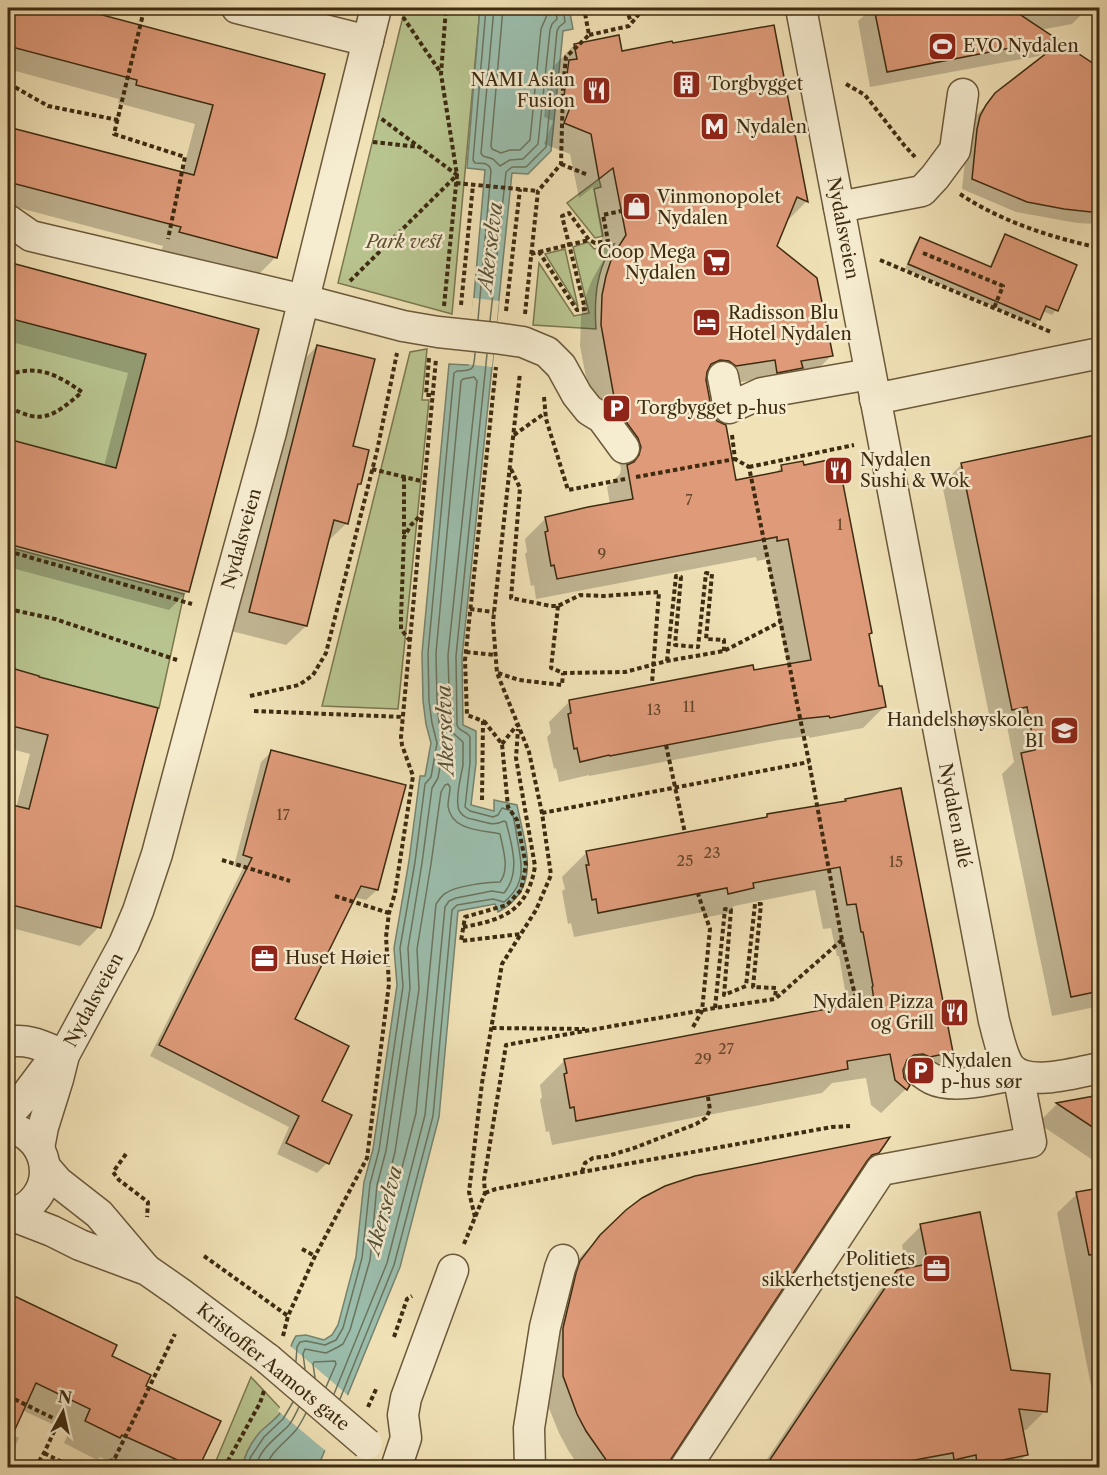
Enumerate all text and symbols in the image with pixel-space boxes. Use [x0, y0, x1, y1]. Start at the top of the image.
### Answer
sports icon: EVO Nydalen [926, 30, 958, 62]
place label: EVO Nydalen [963, 35, 1079, 57]
building icon: Torgbygget [671, 68, 703, 100]
place label: NAMI Asian Fusion [470, 69, 575, 112]
place label: Torgbygget [708, 73, 804, 95]
restaurant icon: NAMI Asian Fusion [580, 74, 612, 106]
metro station icon: Nydalen [699, 111, 731, 143]
place label: Nydalen [736, 116, 807, 138]
street label: Nydalsveien [822, 175, 863, 281]
place label: Vinmonopolet Nydalen [656, 186, 781, 229]
shop icon: Vinmonopolet Nydalen [620, 191, 652, 223]
water label: Akerselva [472, 201, 507, 296]
park label: Park vest [364, 231, 444, 253]
place label: Coop Mega Nydalen [597, 241, 696, 284]
supermarket icon: Coop Mega Nydalen [701, 246, 733, 278]
place label: Radisson Blu Hotel Nydalen [728, 302, 852, 345]
hotel icon: Radisson Blu Hotel Nydalen [691, 307, 723, 339]
parking icon: Torgbygget p-hus [600, 392, 632, 424]
place label: Torgbygget p-hus [637, 397, 786, 419]
place label: Nydalen Sushi & Wok [860, 449, 971, 492]
restaurant icon: Nydalen Sushi & Wok [823, 454, 855, 486]
street label: Nydalsveien [217, 486, 266, 592]
house number: 7 [685, 490, 693, 509]
house number: 1 [837, 515, 844, 534]
house number: 9 [598, 544, 606, 563]
water label: Akerselva [431, 685, 459, 778]
house number: 11 [683, 697, 696, 716]
house number: 13 [647, 700, 661, 719]
place label: Handelshøyskolen BI [887, 709, 1044, 752]
school or university icon: Handelshøyskolen BI [1049, 714, 1081, 746]
street label: Nydalen allé [934, 761, 976, 870]
house number: 17 [276, 805, 290, 824]
house number: 23 [704, 843, 720, 862]
house number: 25 [677, 851, 693, 870]
house number: 15 [889, 852, 903, 871]
office icon: Huset Høier [248, 942, 280, 974]
place label: Huset Høier [285, 947, 390, 969]
street label: Nydalsveien [59, 949, 128, 1051]
place label: Nydalen Pizza og Grill [813, 991, 935, 1034]
restaurant icon: Nydalen Pizza og Grill [939, 996, 971, 1028]
house number: 27 [718, 1039, 735, 1058]
house number: 29 [694, 1049, 712, 1068]
place label: Nydalen p-hus sør [941, 1050, 1022, 1093]
parking icon: Nydalen p-hus sør [904, 1055, 936, 1087]
water label: Akerselva [360, 1163, 407, 1259]
place label: Politiets sikkerhetstjeneste [761, 1248, 915, 1291]
office icon: Politiets sikkerhetstjeneste [920, 1253, 952, 1285]
street label: Kristoffer Aamots gate [192, 1298, 354, 1436]
north arrow [33, 1382, 93, 1442]
text: N [57, 1386, 73, 1408]

